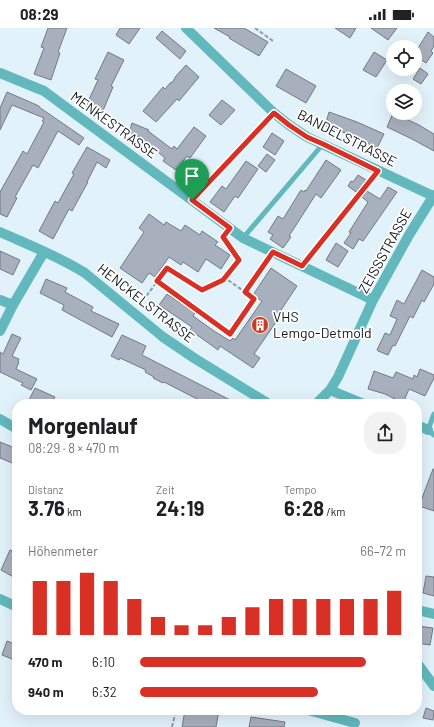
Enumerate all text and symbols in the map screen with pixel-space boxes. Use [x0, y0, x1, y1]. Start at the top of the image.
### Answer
text: 08:29 [20, 5, 59, 23]
map controls [386, 40, 422, 120]
button: locate [386, 40, 422, 76]
button: layers [386, 84, 422, 120]
street label: MENKESTRASSE [68, 88, 161, 162]
street label: BANDELSTRASSE [295, 105, 400, 170]
pin [175, 159, 209, 200]
icon: arrive [181, 165, 203, 187]
street label: ZEISSSTRASSE [354, 206, 415, 296]
street label: HENCKELSTRASSE [94, 259, 198, 346]
place label: VHS Lemgo-Detmold [273, 308, 372, 341]
building icon: VHS Lemgo-Detmold [250, 315, 270, 335]
text: Morgenlauf [28, 412, 138, 438]
button: share [364, 412, 406, 454]
text: 08:29 · 8 × 470 m [28, 440, 119, 456]
text: Distanz [28, 483, 63, 496]
text: Zeit [156, 483, 175, 496]
text: Tempo [284, 483, 316, 496]
text: 3.76 [28, 496, 65, 520]
text: 24:19 [156, 496, 204, 520]
text: 6:28 [284, 496, 324, 520]
text: km [65, 505, 82, 518]
text: /km [324, 505, 345, 518]
text: Höhenmeter [28, 543, 98, 559]
text: 66–72 m [360, 543, 406, 559]
text: 470 m [28, 654, 62, 670]
text: 6:10 [92, 654, 115, 670]
text: 940 m [28, 684, 64, 700]
text: 6:32 [92, 684, 117, 700]

